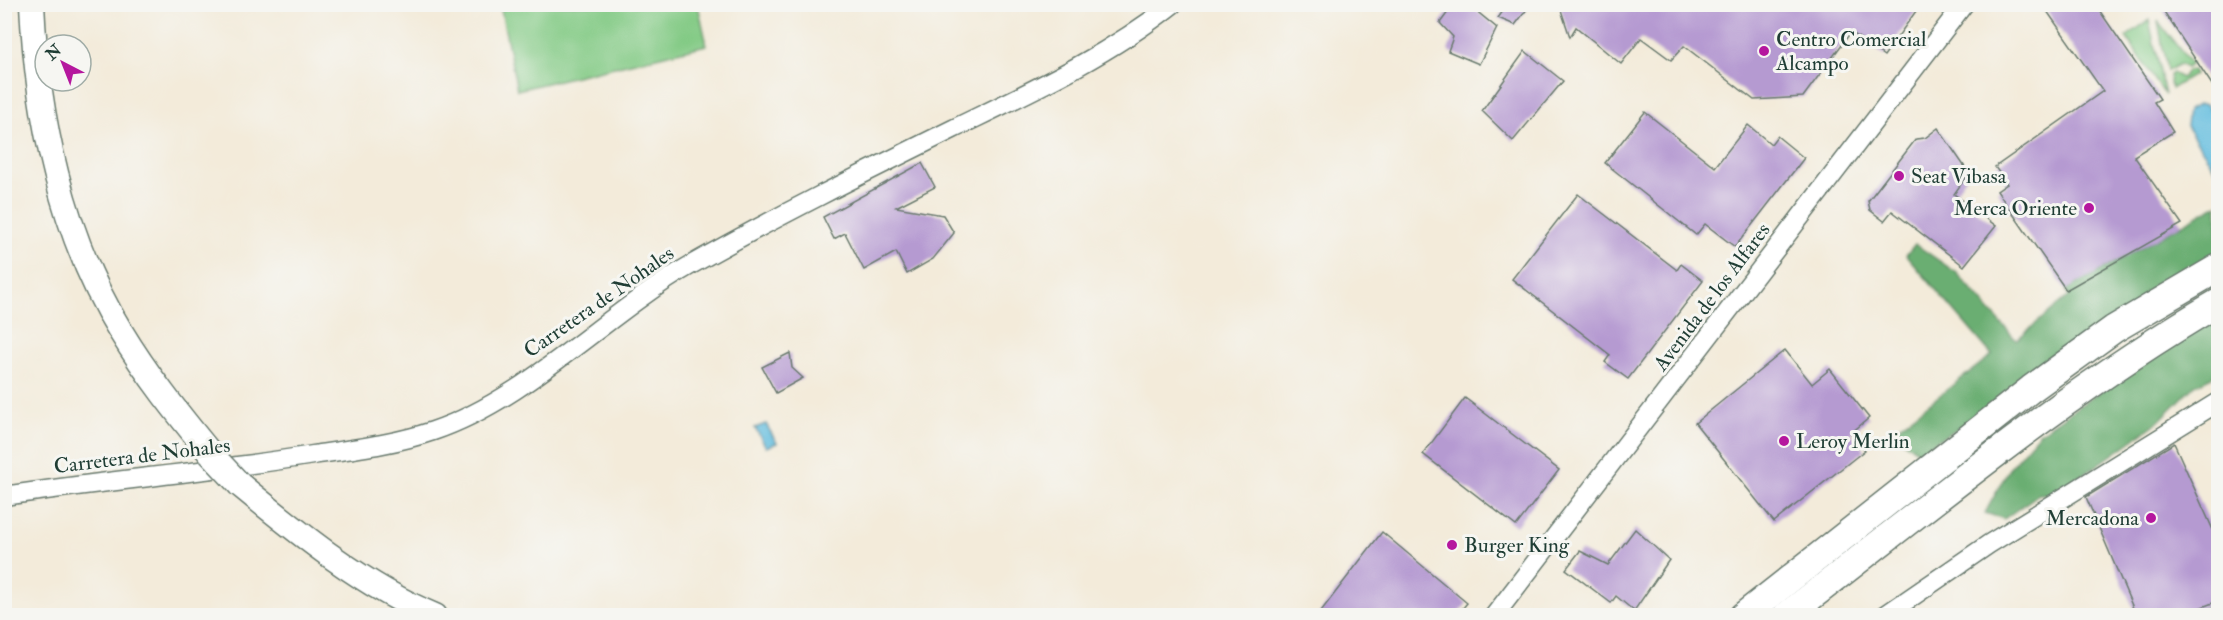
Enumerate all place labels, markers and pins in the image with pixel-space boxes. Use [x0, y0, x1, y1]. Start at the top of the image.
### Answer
place label: Centro Comercial Alcampo [1775, 26, 1927, 77]
marker: Centro Comercial Alcampo [1757, 44, 1771, 58]
place label: Seat Vibasa [1911, 163, 2007, 190]
marker: Seat Vibasa [1892, 169, 1906, 183]
place label: Merca Oriente [1954, 195, 2077, 222]
marker: Merca Oriente [2082, 201, 2096, 215]
place label: Leroy Merlin [1796, 428, 1910, 455]
marker: Leroy Merlin [1777, 434, 1791, 448]
place label: Mercadona [2046, 505, 2139, 532]
marker: Mercadona [2144, 511, 2158, 525]
place label: Burger King [1464, 532, 1570, 559]
marker: Burger King [1445, 538, 1459, 552]

